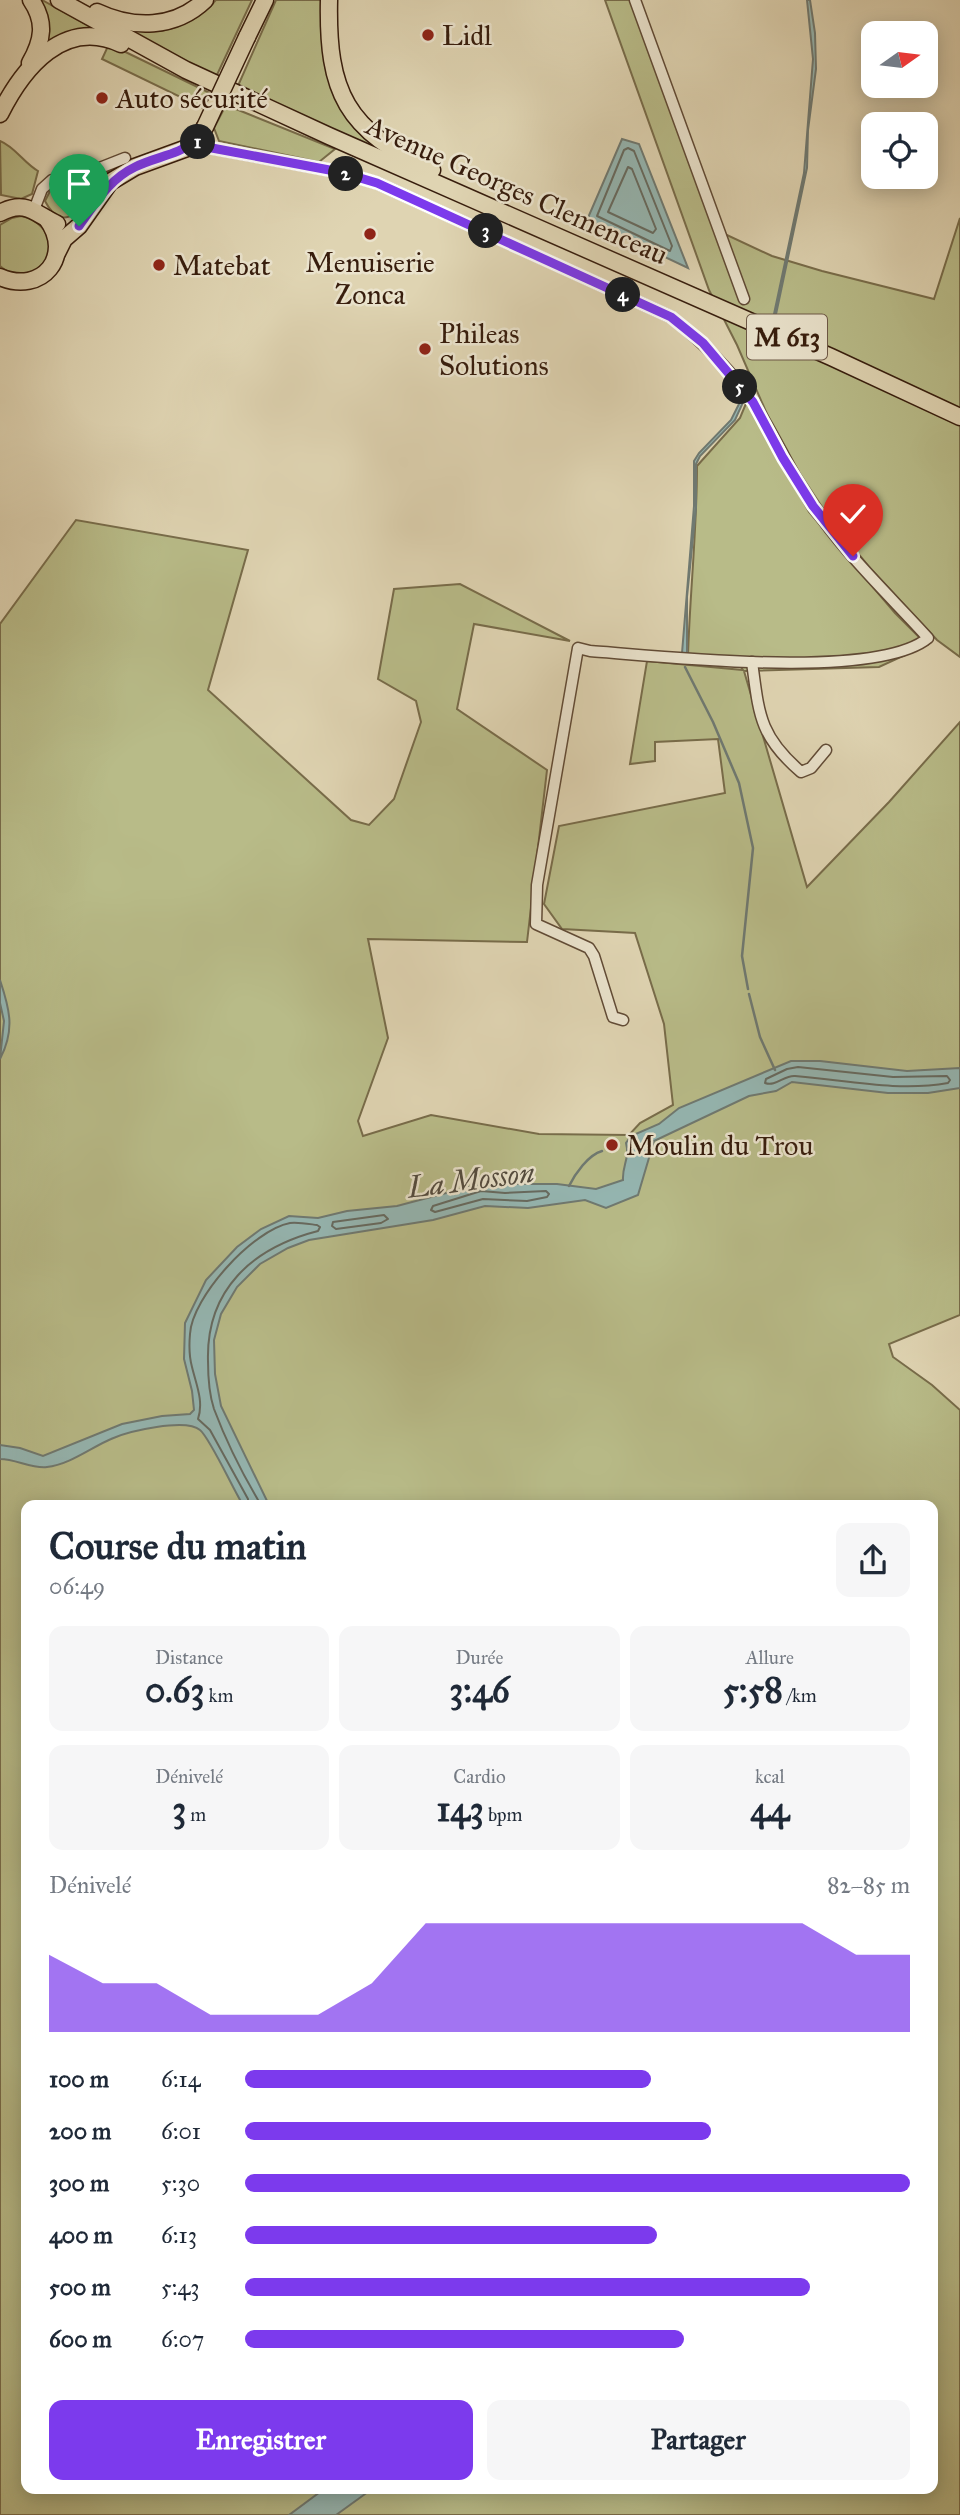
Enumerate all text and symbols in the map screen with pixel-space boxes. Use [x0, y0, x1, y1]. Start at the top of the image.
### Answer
place label: Lidl [442, 18, 492, 53]
north arrow [861, 21, 938, 98]
map controls [861, 21, 938, 189]
marker: Lidl [420, 27, 436, 43]
place label: Auto sécurité [115, 81, 268, 116]
marker: Auto sécurité [94, 90, 110, 106]
street label: Avenue Georges Clemenceau [360, 107, 673, 272]
button: locate [861, 112, 938, 189]
pin: 1 [180, 124, 216, 160]
text: 1 [194, 130, 201, 153]
pin [49, 154, 109, 226]
pin: 2 [328, 156, 364, 192]
text: 2 [341, 162, 350, 185]
icon: arrive [60, 165, 98, 203]
pin: 3 [468, 214, 504, 248]
text: 3 [482, 219, 489, 242]
marker: Menuiserie Zonca [362, 226, 378, 242]
place label: Menuiserie Zonca [305, 245, 435, 312]
place label: Matebat [173, 248, 271, 283]
marker: Matebat [151, 257, 167, 273]
pin: 4 [606, 278, 640, 312]
text: 4 [617, 283, 628, 306]
road number: M 613 [747, 314, 827, 360]
place label: Phileas Solutions [439, 316, 549, 383]
marker: Phileas Solutions [417, 341, 433, 357]
pin: 5 [722, 370, 758, 404]
text: 5 [735, 375, 744, 398]
pin [823, 484, 883, 556]
icon: check [834, 495, 872, 533]
place label: Moulin du Trou [626, 1128, 813, 1163]
marker: Moulin du Trou [604, 1137, 620, 1153]
water label: La Mosson [404, 1154, 537, 1206]
text: Course du matin [49, 1523, 307, 1569]
button: share [836, 1523, 910, 1597]
text: 06:49 [49, 1572, 105, 1600]
text: Distance [155, 1646, 223, 1669]
text: Durée [456, 1646, 503, 1669]
text: Allure [746, 1646, 794, 1669]
text: 0.63 [145, 1669, 205, 1712]
text: 3:46 [449, 1669, 510, 1712]
text: 5:58 [723, 1669, 783, 1712]
text: km [205, 1684, 233, 1707]
text: /km [783, 1684, 817, 1707]
text: Dénivelé [155, 1765, 223, 1788]
text: Cardio [453, 1765, 506, 1788]
text: kcal [755, 1765, 785, 1788]
text: 3 [172, 1788, 186, 1831]
text: 143 [436, 1788, 484, 1831]
text: 44 [750, 1788, 789, 1831]
text: m [186, 1803, 206, 1826]
text: bpm [484, 1803, 523, 1826]
text: Dénivelé [49, 1871, 131, 1899]
text: 82–85 m [827, 1871, 910, 1899]
text: 100 m [49, 2065, 109, 2093]
text: 6:14 [161, 2065, 201, 2093]
text: 200 m [49, 2117, 111, 2145]
text: 6:01 [161, 2117, 201, 2145]
text: 300 m [49, 2169, 109, 2197]
text: 5:30 [161, 2169, 200, 2197]
text: 400 m [49, 2221, 113, 2249]
text: 6:13 [161, 2221, 197, 2249]
text: 500 m [49, 2273, 111, 2301]
text: 5:43 [161, 2273, 200, 2301]
text: 600 m [49, 2325, 112, 2353]
text: 6:07 [161, 2325, 204, 2353]
button: Enregistrer [49, 2400, 473, 2480]
button: Partager [487, 2400, 910, 2480]

